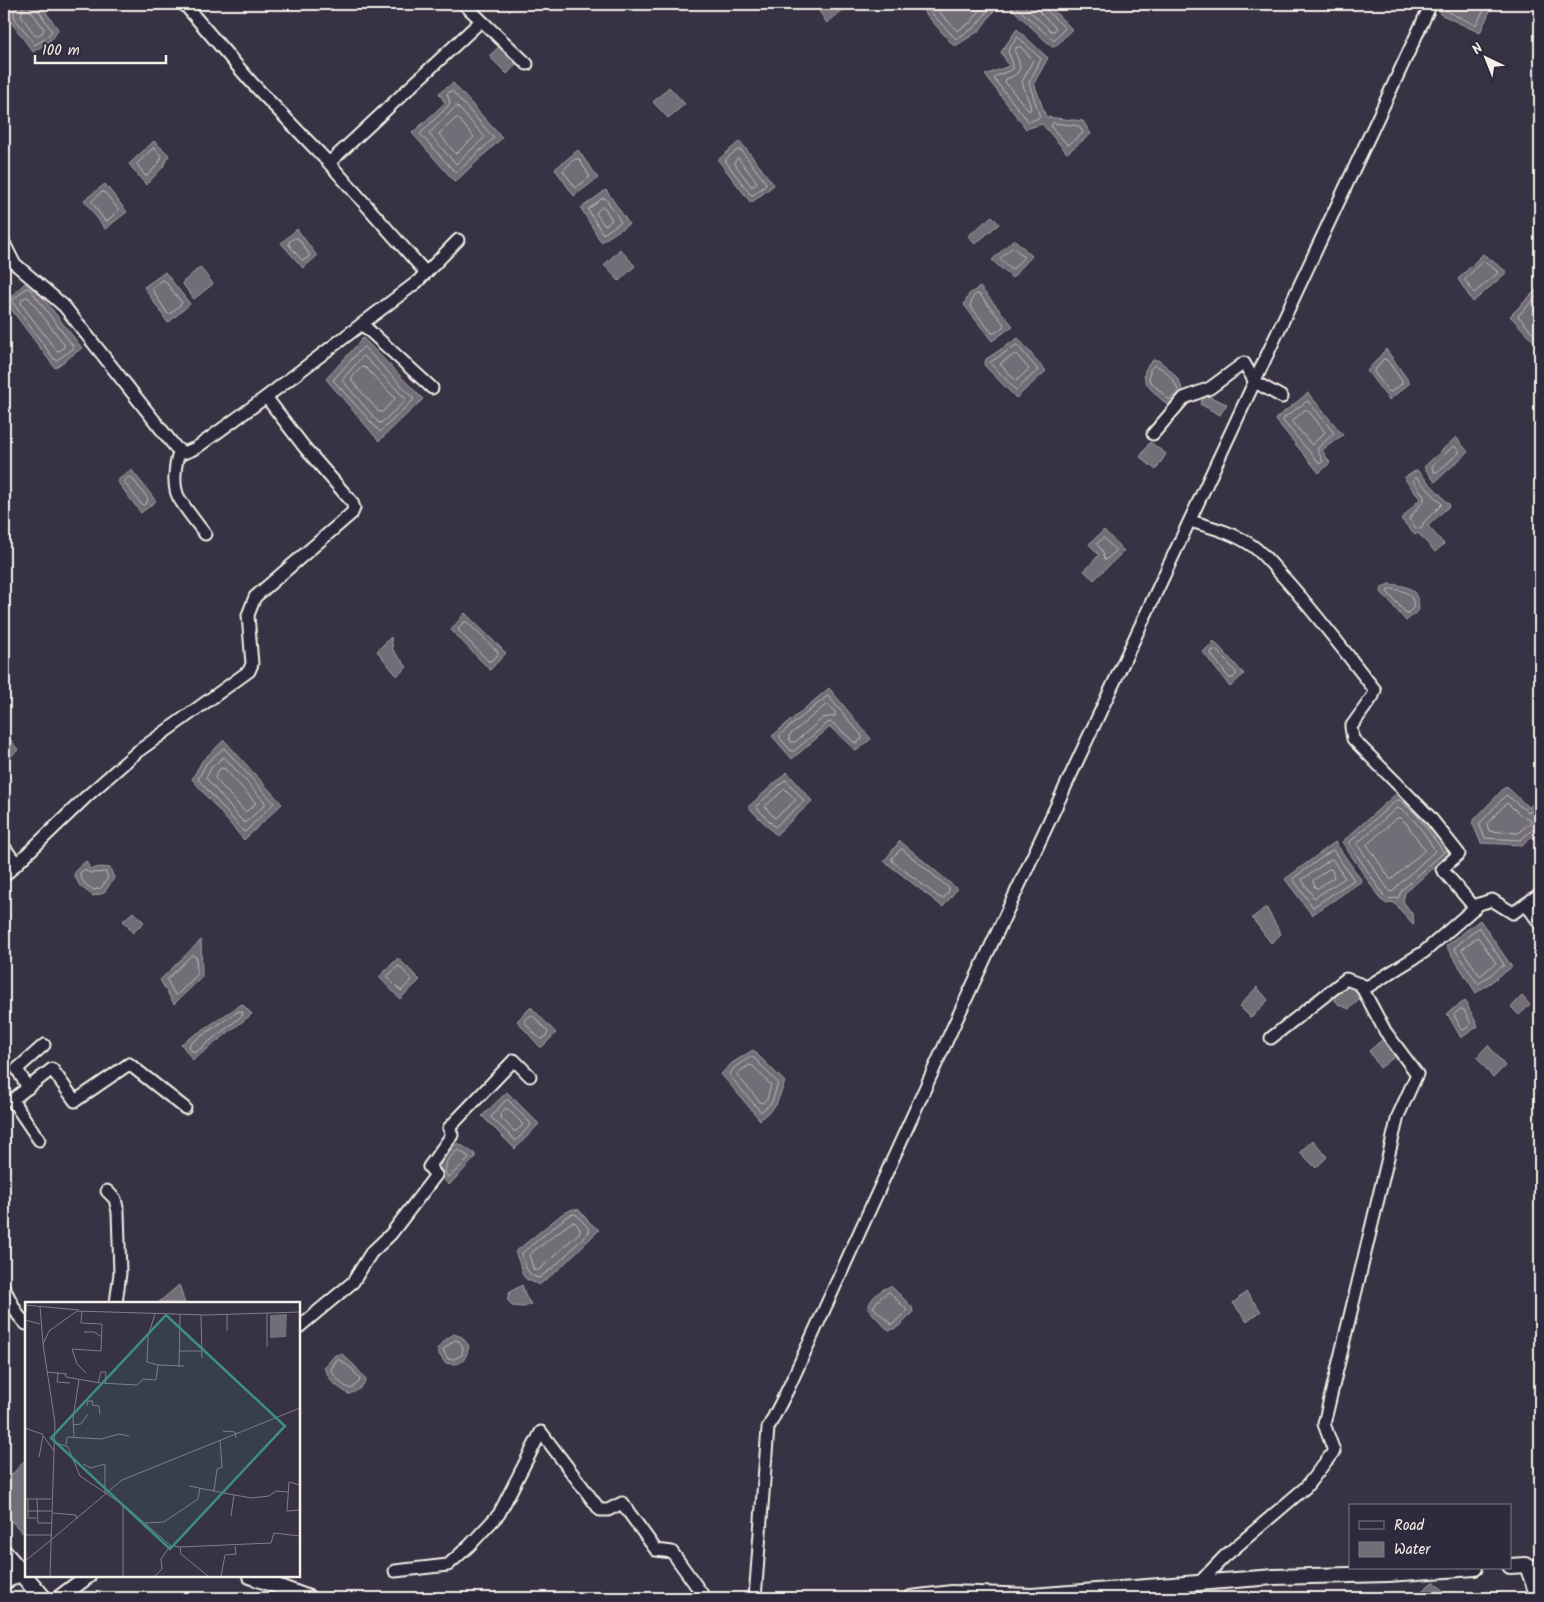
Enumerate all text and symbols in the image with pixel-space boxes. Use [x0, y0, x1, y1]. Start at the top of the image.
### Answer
scale bar [35, 32, 166, 64]
north arrow [1462, 32, 1512, 82]
text: N [1467, 38, 1489, 60]
text: 100 m [42, 39, 80, 63]
inset map [25, 1302, 300, 1577]
legend [1349, 1504, 1512, 1570]
text: Road [1394, 1514, 1425, 1538]
text: Water [1394, 1538, 1431, 1562]

